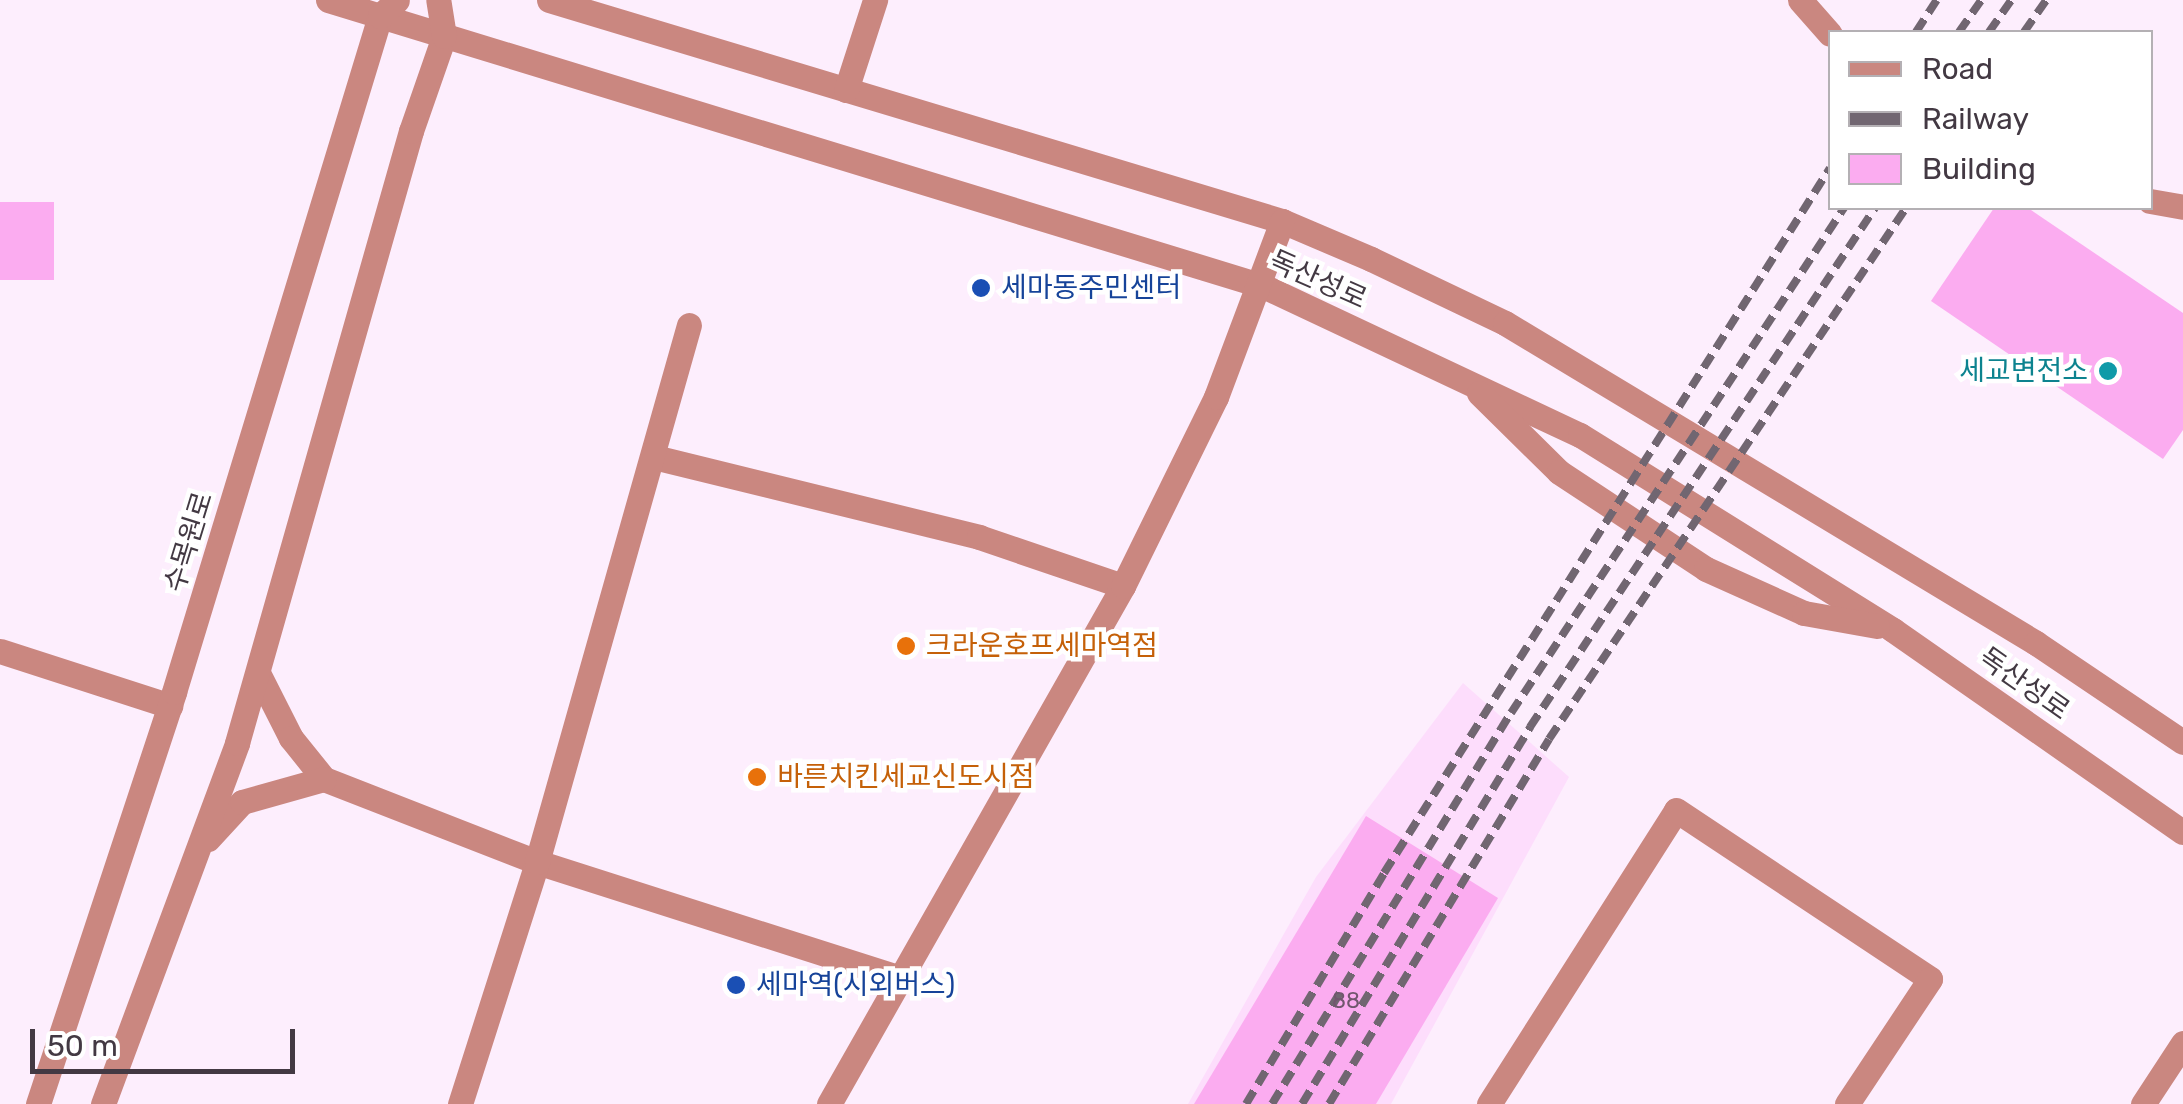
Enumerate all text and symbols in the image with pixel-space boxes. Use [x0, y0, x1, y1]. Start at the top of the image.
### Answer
legend [1828, 30, 2153, 210]
text: Road [1922, 51, 1993, 87]
text: Railway [1922, 101, 2029, 137]
text: Building [1922, 151, 2036, 187]
street label: 독산성로 [1264, 244, 1372, 316]
place label: 세마동주민센터 [1001, 271, 1181, 305]
marker: 세마동주민센터 [970, 277, 992, 299]
place label: 세교변전소 [1959, 354, 2088, 388]
marker: 세교변전소 [2097, 360, 2119, 382]
street label: 수목원로 [158, 488, 220, 596]
place label: 크라운호프세마역점 [926, 629, 1158, 663]
marker: 크라운호프세마역점 [895, 635, 917, 657]
street label: 독산성로 [1972, 641, 2076, 727]
place label: 바른치킨세교신도시점 [777, 760, 1035, 794]
marker: 바른치킨세교신도시점 [746, 766, 768, 788]
place label: 세마역(시외버스) [756, 968, 955, 1002]
marker: 세마역(시외버스) [725, 974, 747, 996]
house number: 88 [1332, 988, 1360, 1014]
scale bar [35, 1009, 300, 1071]
text: 50 m [47, 1028, 118, 1064]

